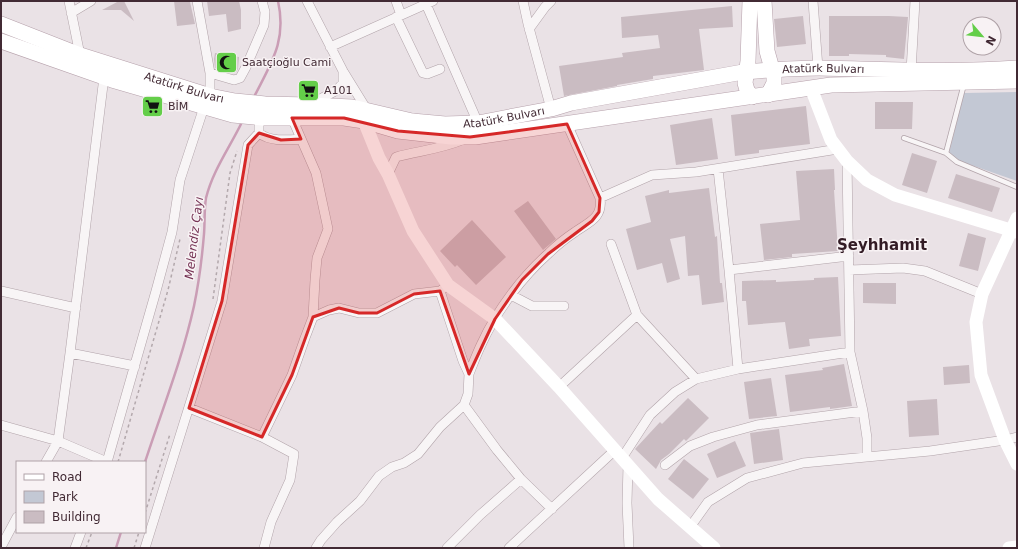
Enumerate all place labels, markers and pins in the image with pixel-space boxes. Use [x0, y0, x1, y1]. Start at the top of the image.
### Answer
mosque icon: Saatçioğlu Cami [213, 49, 239, 75]
place label: Saatçioğlu Cami [242, 56, 331, 69]
supermarket icon: A101 [295, 77, 321, 103]
place label: A101 [324, 84, 353, 97]
supermarket icon: BİM [140, 93, 166, 119]
place label: BİM [168, 100, 188, 113]

